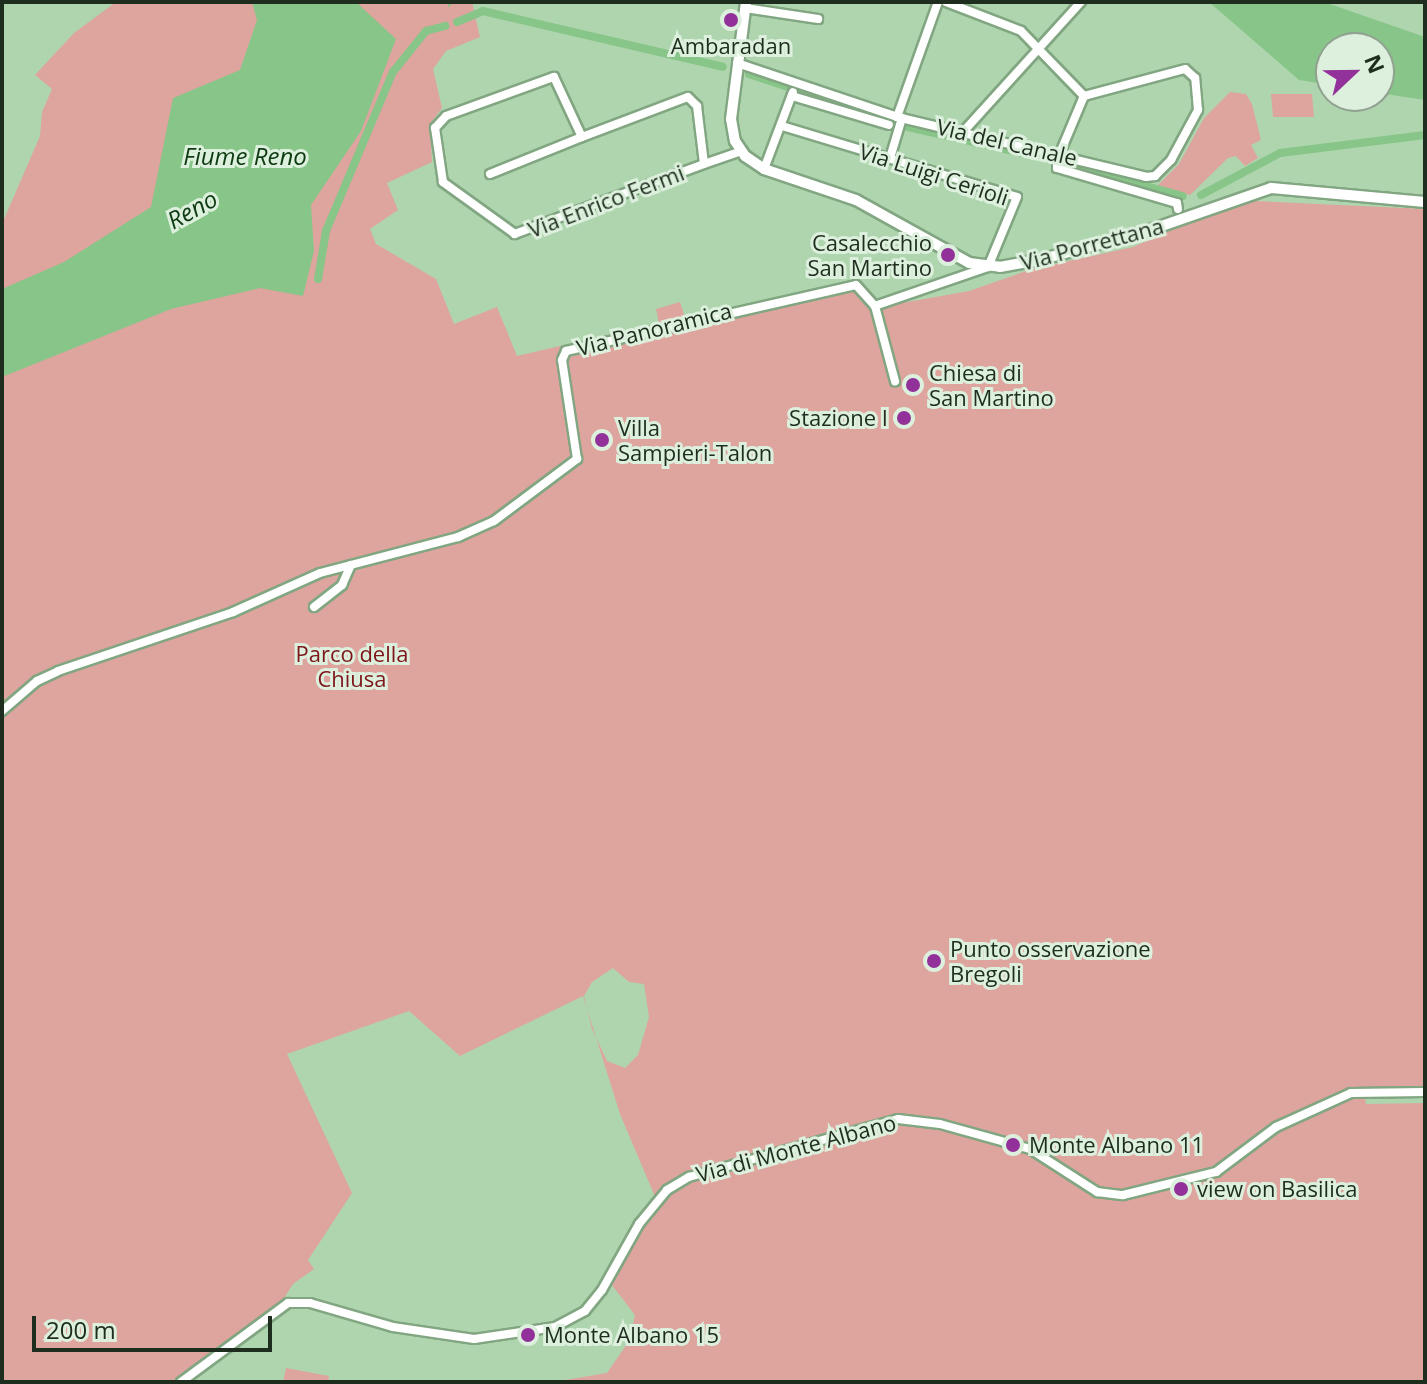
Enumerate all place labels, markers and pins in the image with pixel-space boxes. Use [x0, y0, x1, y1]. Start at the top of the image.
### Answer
marker: Ambaradan [722, 11, 740, 29]
place label: Ambaradan [671, 33, 791, 59]
place label: Casalecchio San Martino [807, 229, 932, 280]
marker: Casalecchio San Martino [939, 246, 957, 264]
place label: Chiesa di San Martino [929, 359, 1054, 410]
marker: Chiesa di San Martino [904, 376, 922, 394]
place label: Stazione I [789, 405, 888, 431]
marker: Stazione I [895, 409, 913, 427]
place label: Villa Sampieri-Talon [618, 414, 772, 466]
marker: Villa Sampieri-Talon [593, 431, 611, 449]
place label: Punto osservazione Bregoli [950, 935, 1151, 986]
marker: Punto osservazione Bregoli [925, 952, 943, 970]
place label: Monte Albano 11 [1029, 1132, 1204, 1158]
marker: Monte Albano 11 [1004, 1136, 1022, 1154]
place label: view on Basilica [1197, 1176, 1357, 1202]
marker: view on Basilica [1172, 1180, 1190, 1198]
place label: Monte Albano 15 [544, 1322, 719, 1348]
marker: Monte Albano 15 [519, 1326, 537, 1344]

